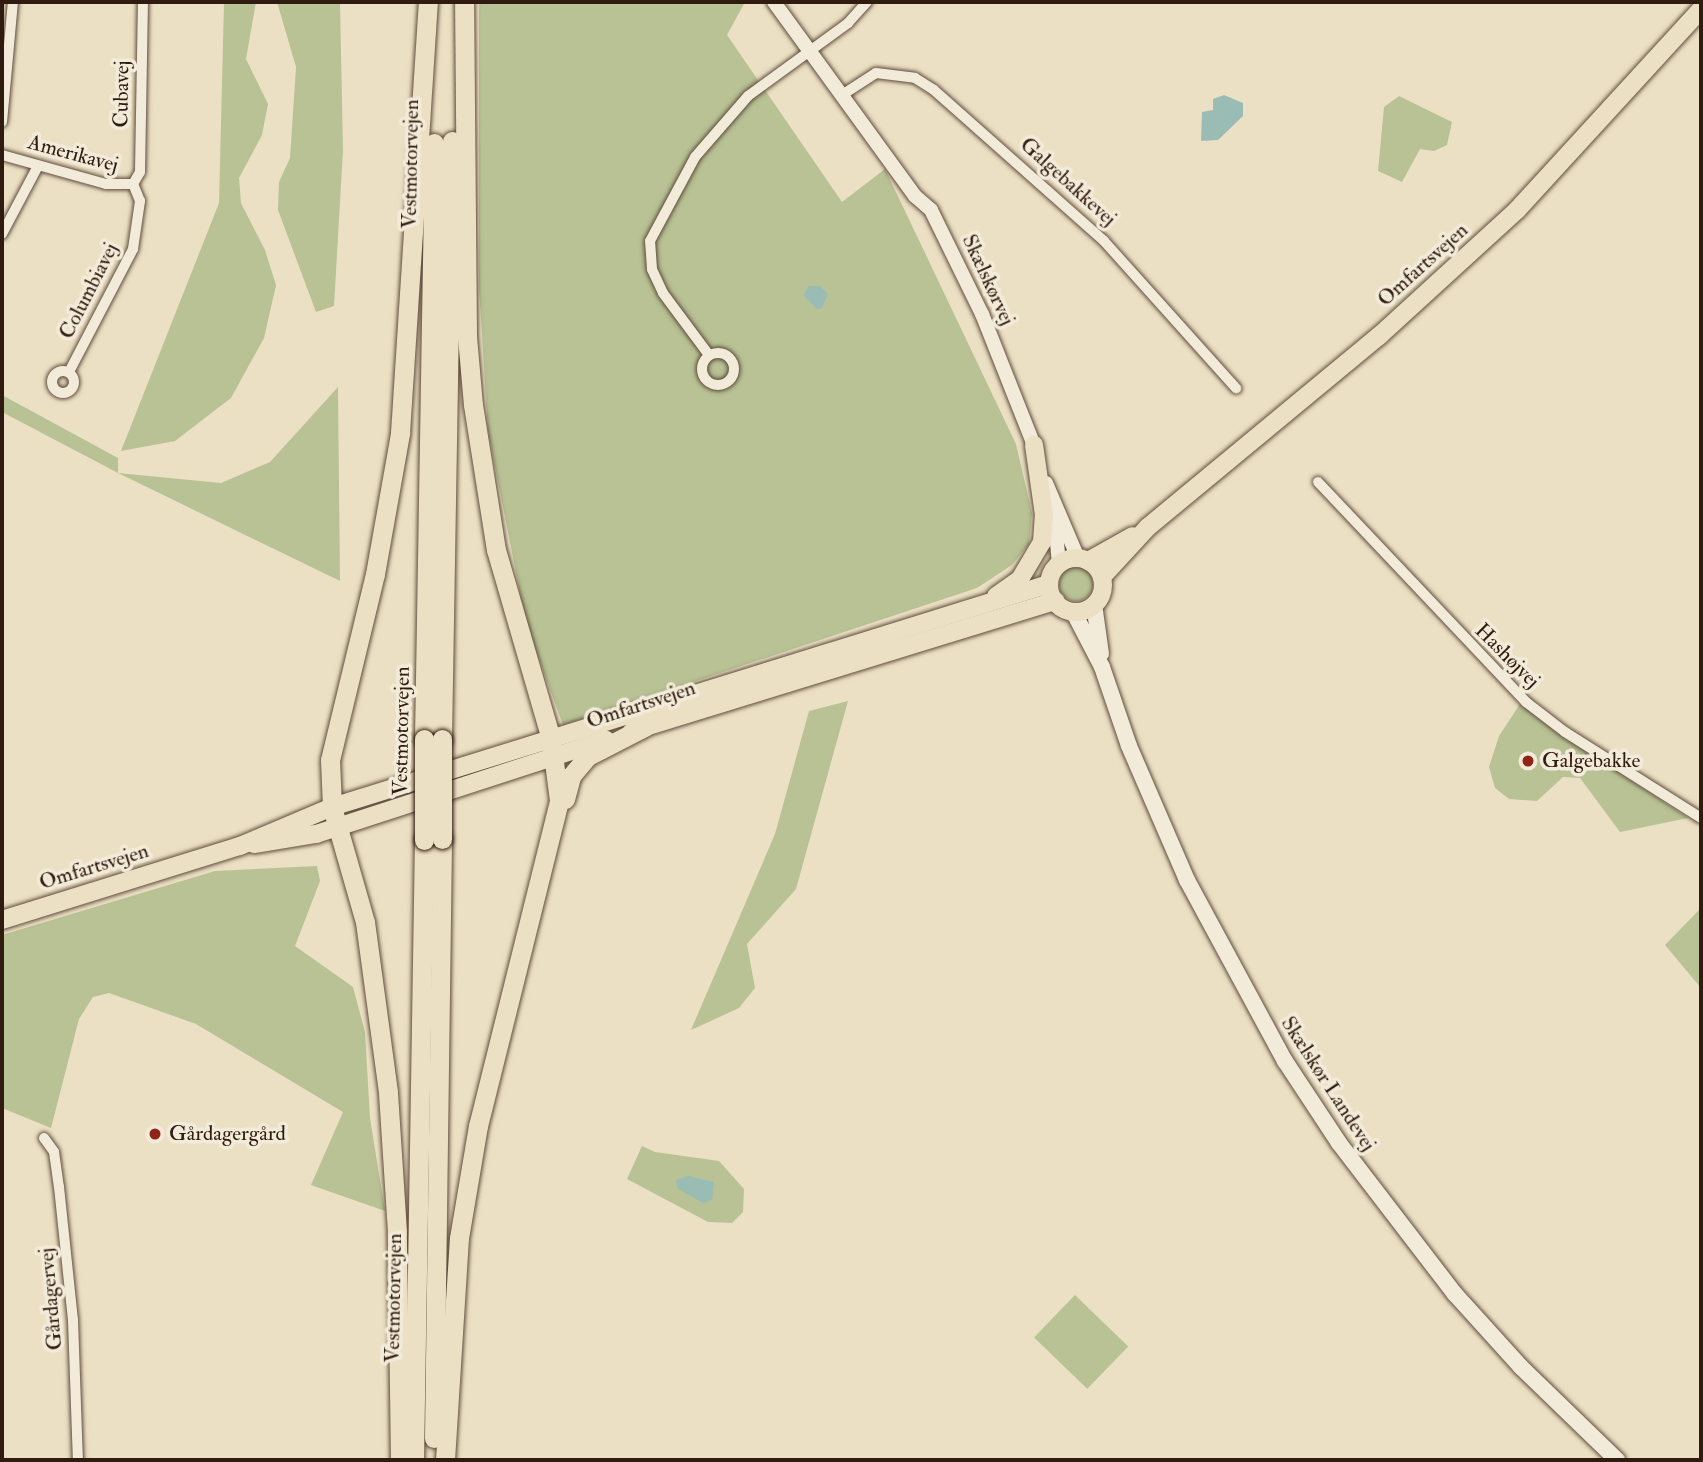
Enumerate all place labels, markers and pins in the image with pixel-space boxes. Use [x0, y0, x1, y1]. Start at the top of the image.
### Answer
place label: Galgebakke [1542, 748, 1640, 774]
marker: Galgebakke [1520, 753, 1536, 769]
place label: Gårdagergård [169, 1121, 286, 1147]
marker: Gårdagergård [147, 1126, 163, 1142]

